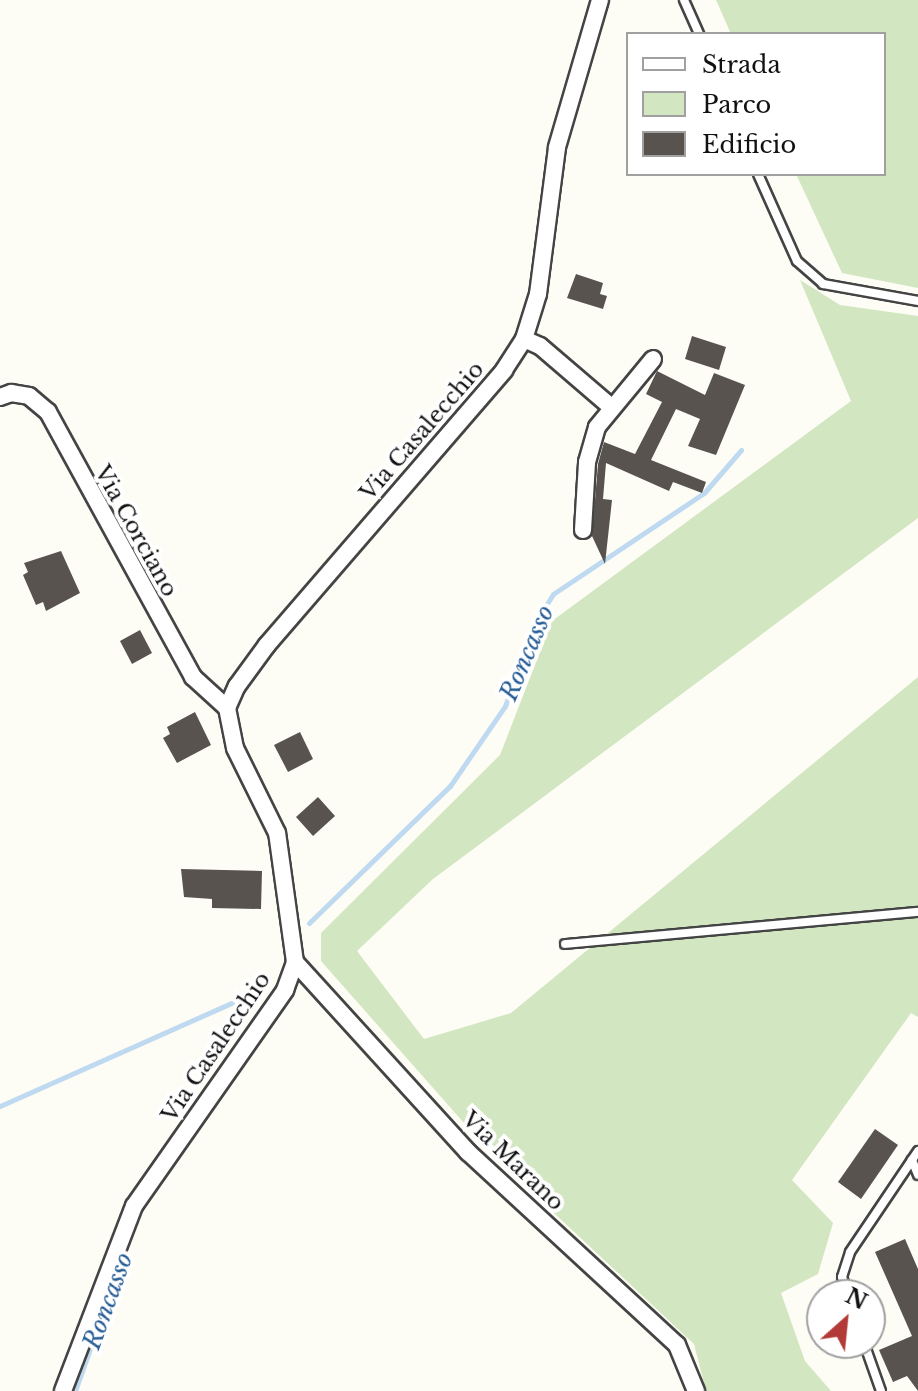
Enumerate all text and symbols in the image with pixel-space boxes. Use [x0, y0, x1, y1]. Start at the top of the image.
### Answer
legend [626, 32, 886, 176]
text: Strada [702, 50, 781, 79]
text: Parco [702, 90, 771, 119]
text: Edificio [702, 130, 796, 159]
street label: Via Casalecchio [354, 356, 490, 506]
street label: Via Corciano [89, 461, 183, 601]
water label: Roncasso [494, 601, 560, 705]
street label: Via Casalecchio [156, 967, 276, 1127]
street label: Via Marano [457, 1106, 569, 1216]
water label: Roncasso [77, 1249, 139, 1353]
north arrow [806, 1279, 886, 1359]
text: N [841, 1282, 872, 1316]

